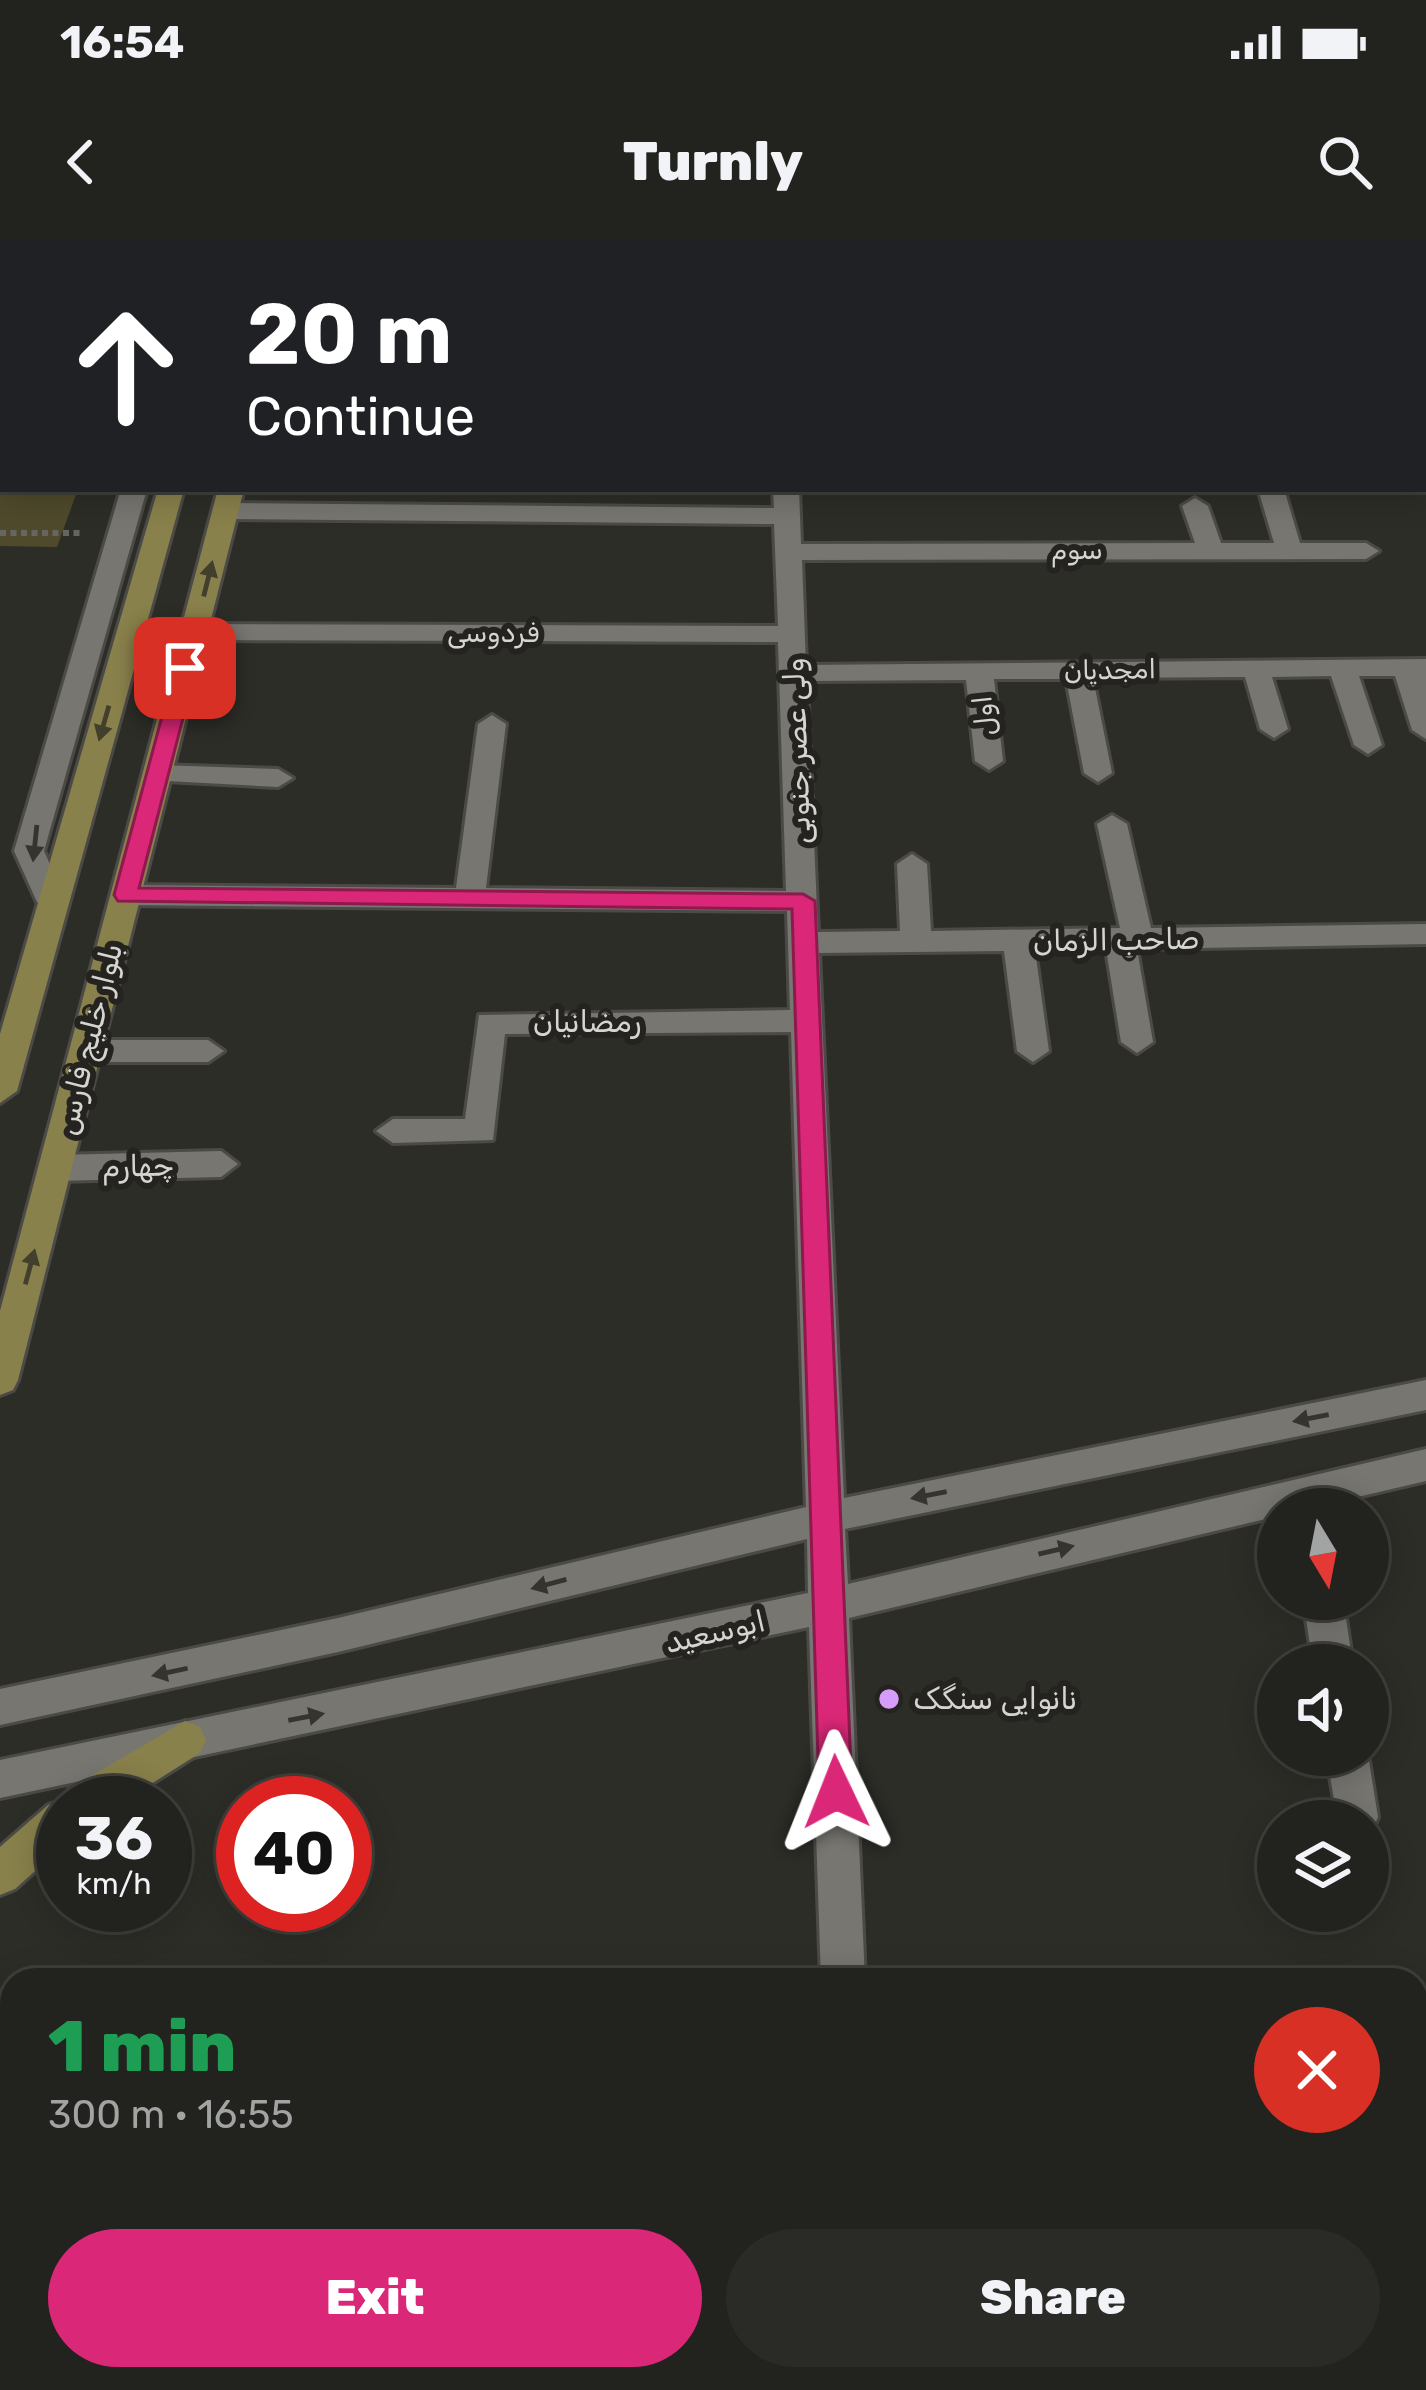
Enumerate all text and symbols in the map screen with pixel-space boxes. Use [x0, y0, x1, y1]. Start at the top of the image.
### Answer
text: 16:54 [60, 16, 185, 69]
icon: back [48, 129, 114, 195]
icon: search [1312, 129, 1378, 195]
text: Turnly [623, 130, 803, 194]
text: 20 m [246, 284, 453, 384]
icon: ahead [48, 288, 204, 444]
text: Continue [246, 385, 475, 449]
street label: سوم [1051, 534, 1103, 568]
one-way arrow [199, 560, 218, 597]
pin [134, 617, 236, 719]
street label: فردوسی [447, 617, 539, 649]
icon: arrive [152, 635, 218, 701]
street label: امجدیان [1064, 653, 1156, 687]
street label: ولی عصر جنوبی [776, 657, 818, 845]
street label: اول [966, 694, 1002, 738]
one-way arrow [93, 704, 112, 741]
one-way arrow [25, 825, 44, 862]
street label: صاحب الزمان [1032, 921, 1200, 959]
street label: بلوار خلیج فارس [48, 940, 133, 1139]
street label: رمضانیان [533, 1004, 641, 1040]
street label: چهارم [102, 1147, 174, 1186]
one-way arrow [21, 1248, 40, 1285]
one-way arrow [1292, 1409, 1330, 1428]
one-way arrow [910, 1486, 948, 1505]
north arrow [1257, 1488, 1389, 1620]
map controls [1257, 1488, 1389, 1932]
one-way arrow [1037, 1540, 1074, 1559]
one-way arrow [531, 1575, 568, 1594]
street label: ابوسعید [661, 1603, 769, 1661]
button: sound [1257, 1644, 1389, 1776]
one-way arrow [150, 1663, 188, 1682]
place label: نانوایی سنگک [913, 1681, 1077, 1717]
marker: نانوایی سنگک [876, 1686, 902, 1712]
one-way arrow [288, 1707, 325, 1726]
position arrow [773, 1729, 899, 1855]
speed limit sign: 40 [216, 1776, 372, 1932]
button: layers [1257, 1800, 1389, 1932]
text: 36 [75, 1803, 153, 1874]
text: km/h [77, 1866, 151, 1902]
text: 1 min [48, 2004, 236, 2089]
button: close [1254, 2007, 1380, 2133]
text: 300 m · 16:55 [48, 2092, 294, 2138]
button: Exit [48, 2229, 702, 2367]
button: Share [726, 2229, 1380, 2367]

